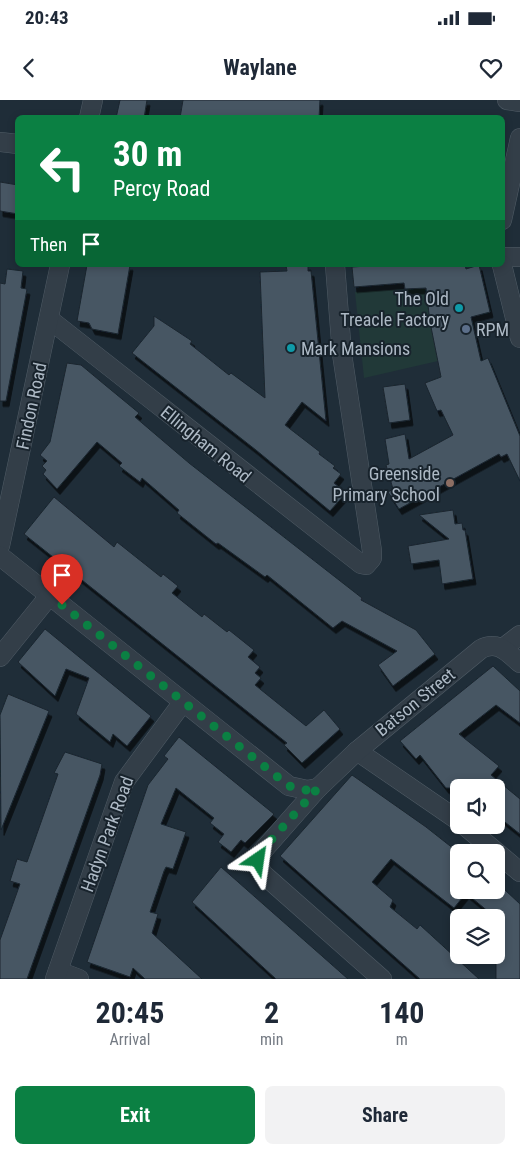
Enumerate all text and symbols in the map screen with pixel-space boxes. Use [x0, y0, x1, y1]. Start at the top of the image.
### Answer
text: 20:43 [25, 6, 69, 29]
icon: back [15, 54, 43, 82]
icon: heart [477, 54, 505, 82]
text: Waylane [223, 55, 297, 80]
text: 30 m [113, 134, 182, 175]
icon: left [30, 135, 95, 200]
text: Percy Road [113, 176, 210, 201]
icon: arrive [77, 230, 105, 258]
text: Then [30, 233, 67, 256]
place label: The Old Treacle Factory [340, 288, 449, 330]
marker: The Old Treacle Factory [453, 302, 465, 314]
place label: RPM [476, 319, 509, 340]
marker: RPM [460, 323, 472, 335]
place label: Mark Mansions [301, 338, 410, 359]
marker: Mark Mansions [285, 342, 297, 354]
street label: Findon Road [12, 361, 50, 451]
street label: Ellingham Road [157, 401, 255, 487]
place label: Greenside Primary School [332, 463, 440, 505]
marker: Greenside Primary School [444, 477, 456, 489]
pin [41, 554, 83, 605]
icon: arrive [48, 561, 76, 589]
street label: Batson Street [371, 664, 459, 740]
street label: Hadyn Park Road [76, 773, 138, 895]
map controls [450, 779, 505, 964]
button: sound [450, 779, 505, 834]
position arrow [231, 833, 283, 885]
button: search [450, 844, 505, 899]
button: layers [450, 909, 505, 964]
text: 20:45 [96, 995, 164, 1030]
text: 2 [264, 995, 279, 1030]
text: 140 [379, 995, 424, 1030]
text: Arrival [110, 1030, 150, 1049]
text: min [260, 1030, 283, 1049]
text: m [396, 1030, 408, 1049]
button: Exit [15, 1086, 255, 1144]
button: Share [265, 1086, 505, 1144]

